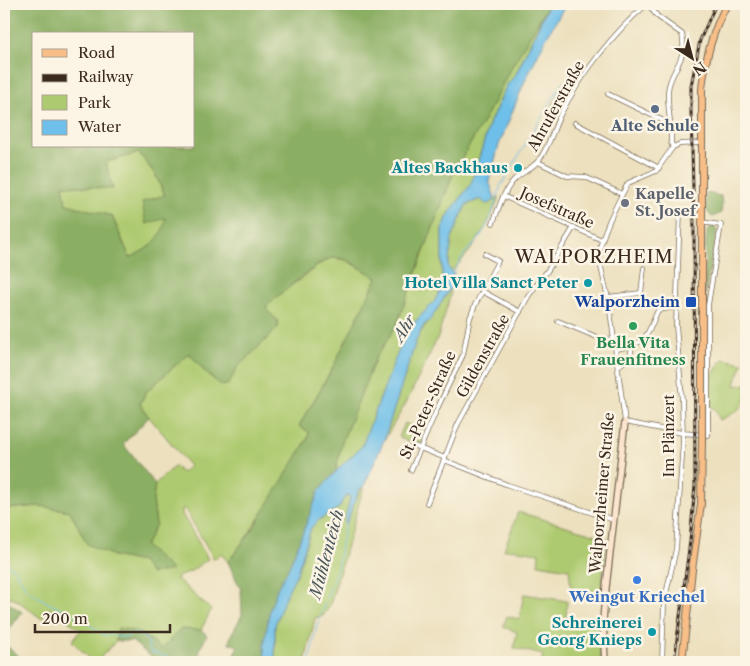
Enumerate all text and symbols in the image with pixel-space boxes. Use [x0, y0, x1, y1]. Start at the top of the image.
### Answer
legend [32, 32, 195, 148]
north arrow [668, 32, 718, 82]
text: Road [78, 43, 115, 62]
street label: Ahruferstraße [522, 57, 588, 155]
text: N [689, 58, 710, 79]
text: Railway [78, 67, 134, 86]
text: Park [78, 93, 112, 112]
marker: Alte Schule [649, 103, 661, 115]
place label: Alte Schule [610, 116, 699, 135]
text: Water [77, 117, 122, 136]
place label: Altes Backhaus [391, 158, 508, 177]
marker: Altes Backhaus [512, 162, 524, 174]
street label: Josefstraße [515, 182, 597, 232]
place label: Kapelle St. Josef [635, 184, 699, 220]
marker: Kapelle St. Josef [619, 197, 631, 209]
district label: WALPORZHEIM [513, 246, 674, 268]
place label: Hotel Villa Sanct Peter [404, 273, 579, 292]
marker: Hotel Villa Sanct Peter [582, 277, 594, 289]
place label: Walporzheim [573, 292, 680, 311]
marker: Walporzheim [684, 295, 698, 309]
water label: Ahr [387, 310, 421, 348]
street label: Gildenstraße [452, 311, 513, 401]
marker: Bella Vita Frauenfitness [627, 320, 639, 332]
place label: Bella Vita Frauenfitness [580, 333, 686, 369]
street label: St.-Peter-Straße [395, 348, 460, 462]
street label: Im Plänzert [659, 394, 678, 478]
street label: Walporzheimer Straße [585, 411, 618, 575]
water label: Mühlenteich [304, 508, 347, 602]
marker: Weingut Kriechel [631, 574, 643, 586]
place label: Weingut Kriechel [568, 587, 705, 606]
scale bar [35, 601, 170, 633]
text: 200 m [42, 609, 88, 628]
place label: Schreinerei Georg Knieps [538, 613, 643, 649]
marker: Schreinerei Georg Knieps [646, 626, 658, 638]

